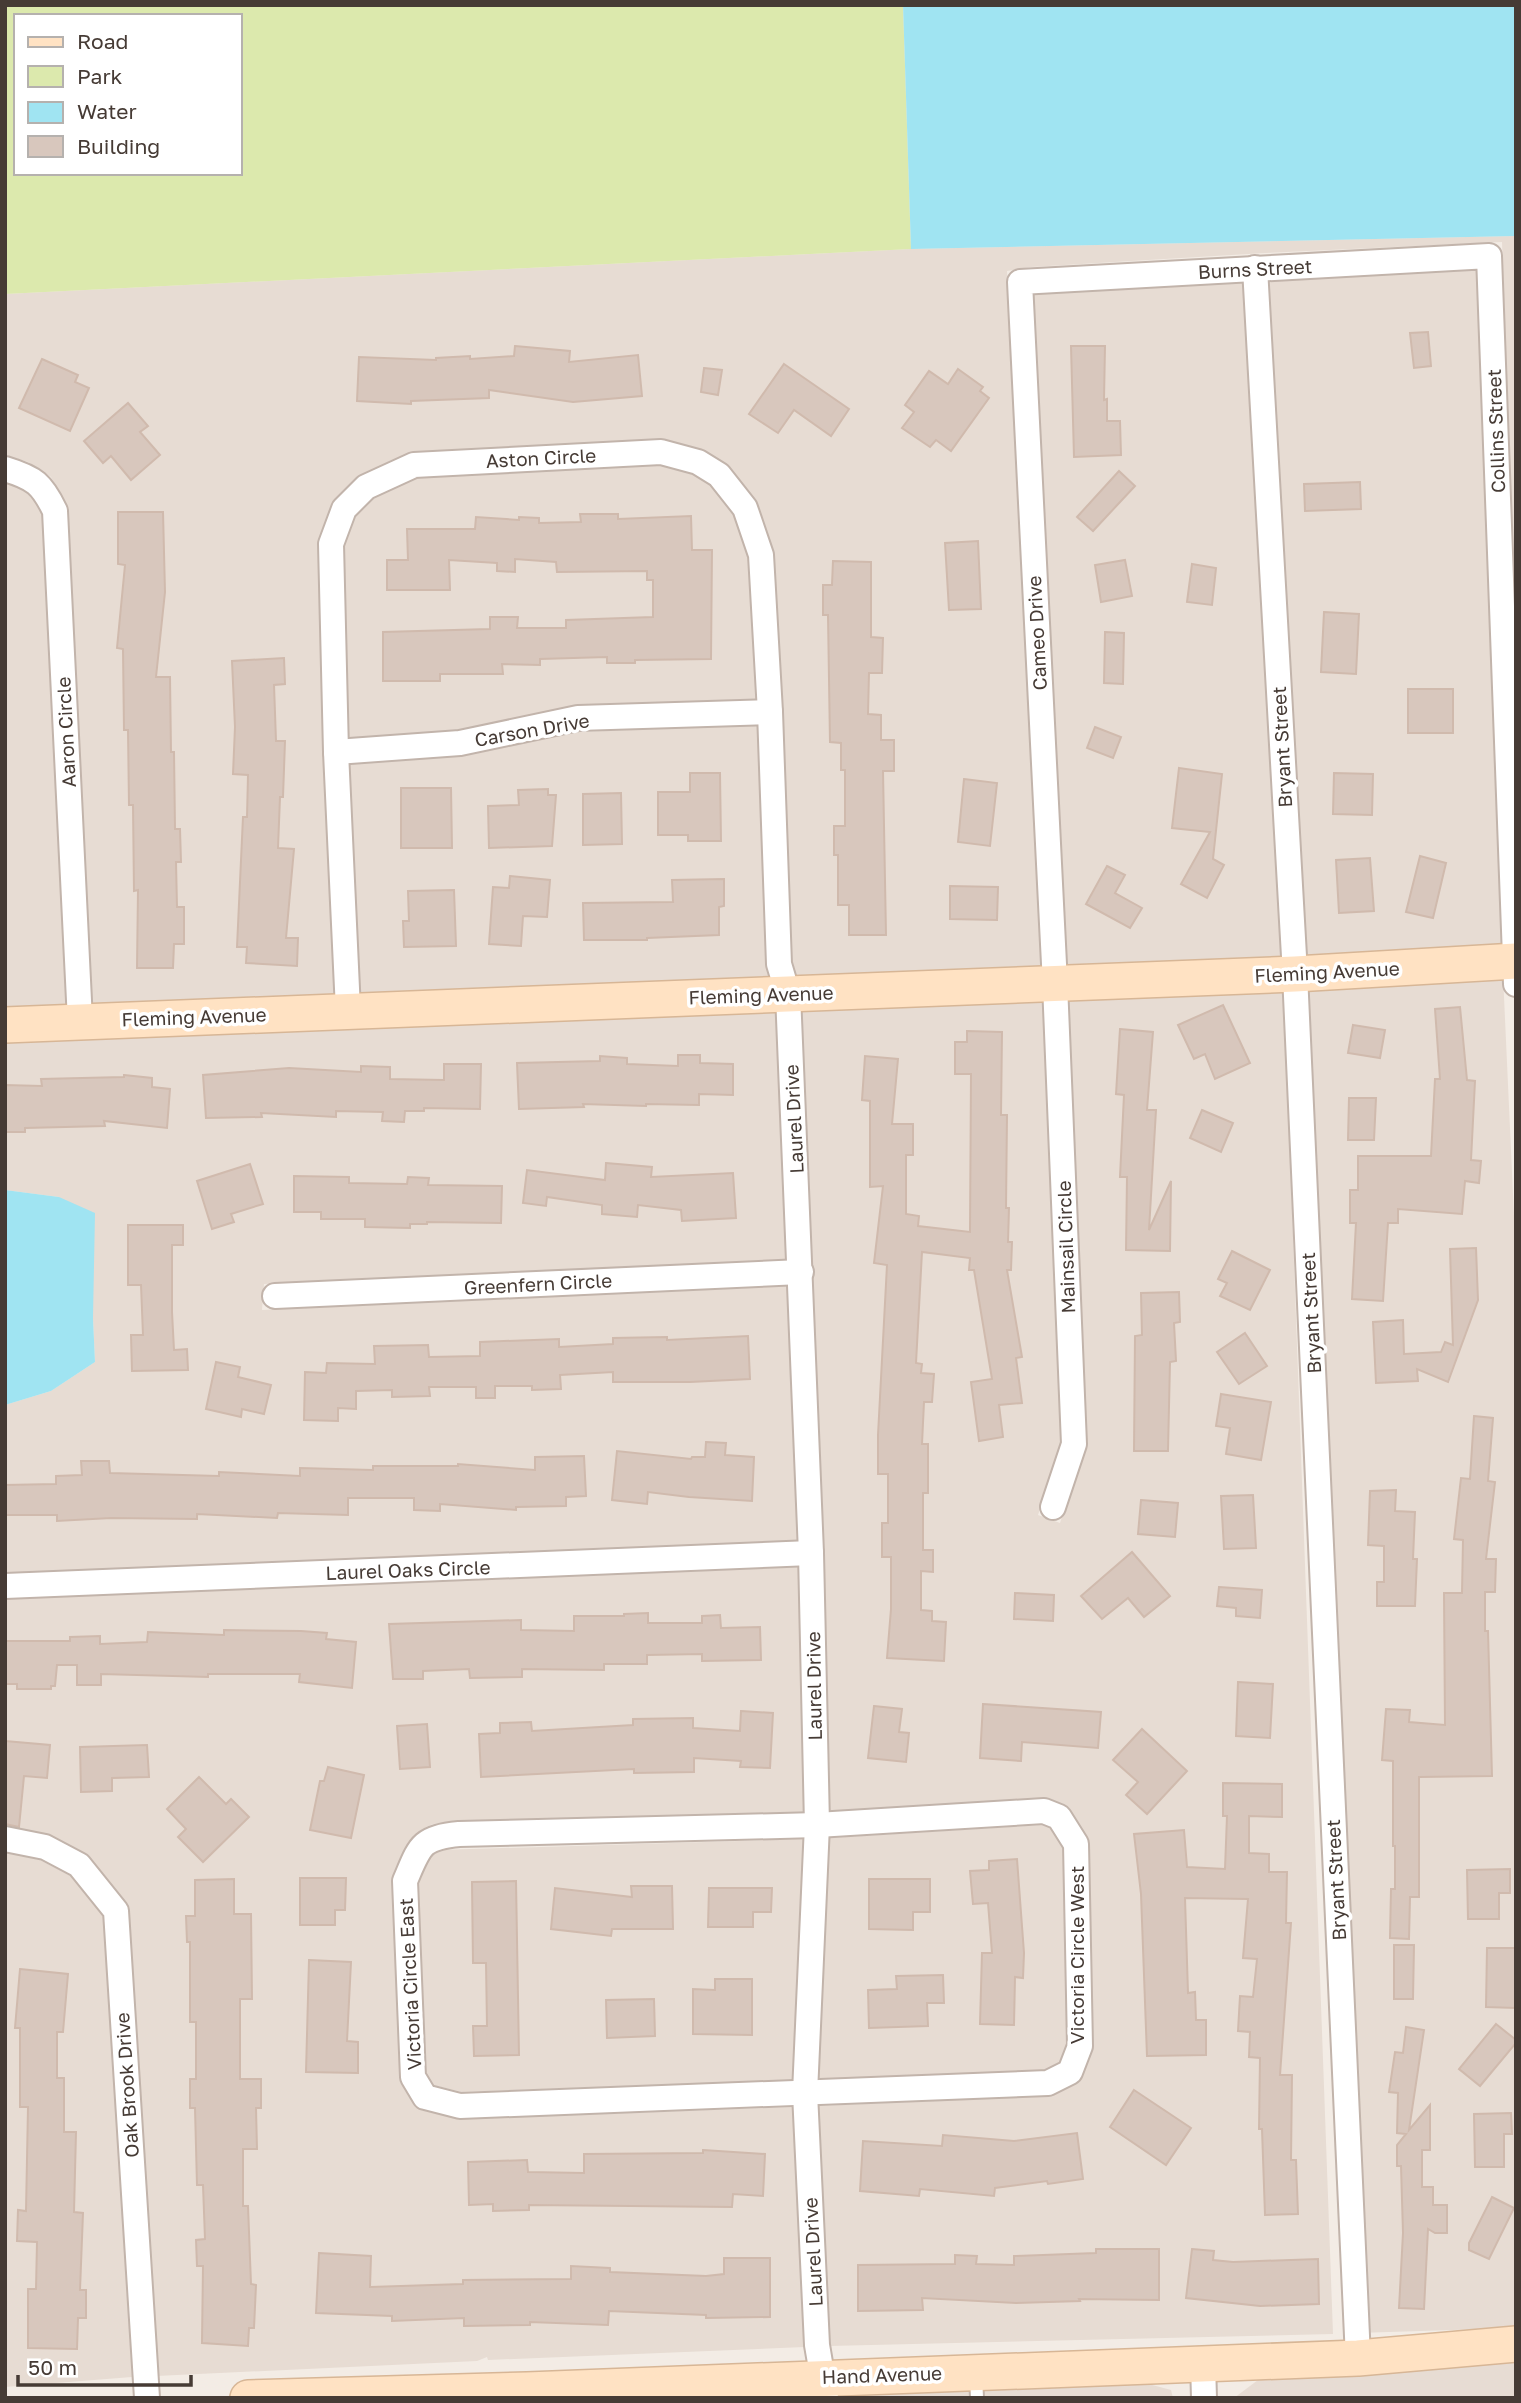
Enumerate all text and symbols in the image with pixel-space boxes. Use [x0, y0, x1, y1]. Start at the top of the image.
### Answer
legend [14, 14, 242, 175]
text: Road [77, 28, 128, 54]
text: Park [77, 63, 123, 89]
text: Water [77, 98, 137, 124]
text: Building [77, 133, 160, 159]
street label: Burns Street [1197, 254, 1313, 283]
street label: Collins Street [1482, 368, 1509, 494]
street label: Aston Circle [485, 443, 597, 472]
street label: Cameo Drive [1022, 575, 1051, 691]
street label: Aaron Circle [51, 676, 80, 788]
street label: Bryant Street [1267, 686, 1296, 808]
street label: Carson Drive [473, 708, 591, 751]
street label: Fleming Avenue [1254, 956, 1400, 987]
street label: Fleming Avenue [688, 980, 834, 1009]
street label: Fleming Avenue [121, 1002, 267, 1031]
street label: Laurel Drive [779, 1064, 808, 1174]
street label: Mainsail Circle [1052, 1180, 1079, 1314]
street label: Bryant Street [1296, 1252, 1325, 1374]
street label: Greenfern Circle [463, 1268, 613, 1299]
street label: Laurel Oaks Circle [325, 1555, 491, 1584]
street label: Laurel Drive [801, 1631, 826, 1741]
street label: Bryant Street [1321, 1819, 1350, 1941]
street label: Victoria Circle West [1065, 1866, 1088, 2044]
street label: Victoria Circle East [394, 1897, 425, 2071]
street label: Oak Brook Drive [110, 2012, 143, 2158]
street label: Laurel Drive [798, 2197, 827, 2307]
scale bar [18, 2344, 191, 2388]
text: 50 m [28, 2354, 77, 2380]
street label: Hand Avenue [821, 2361, 943, 2388]

